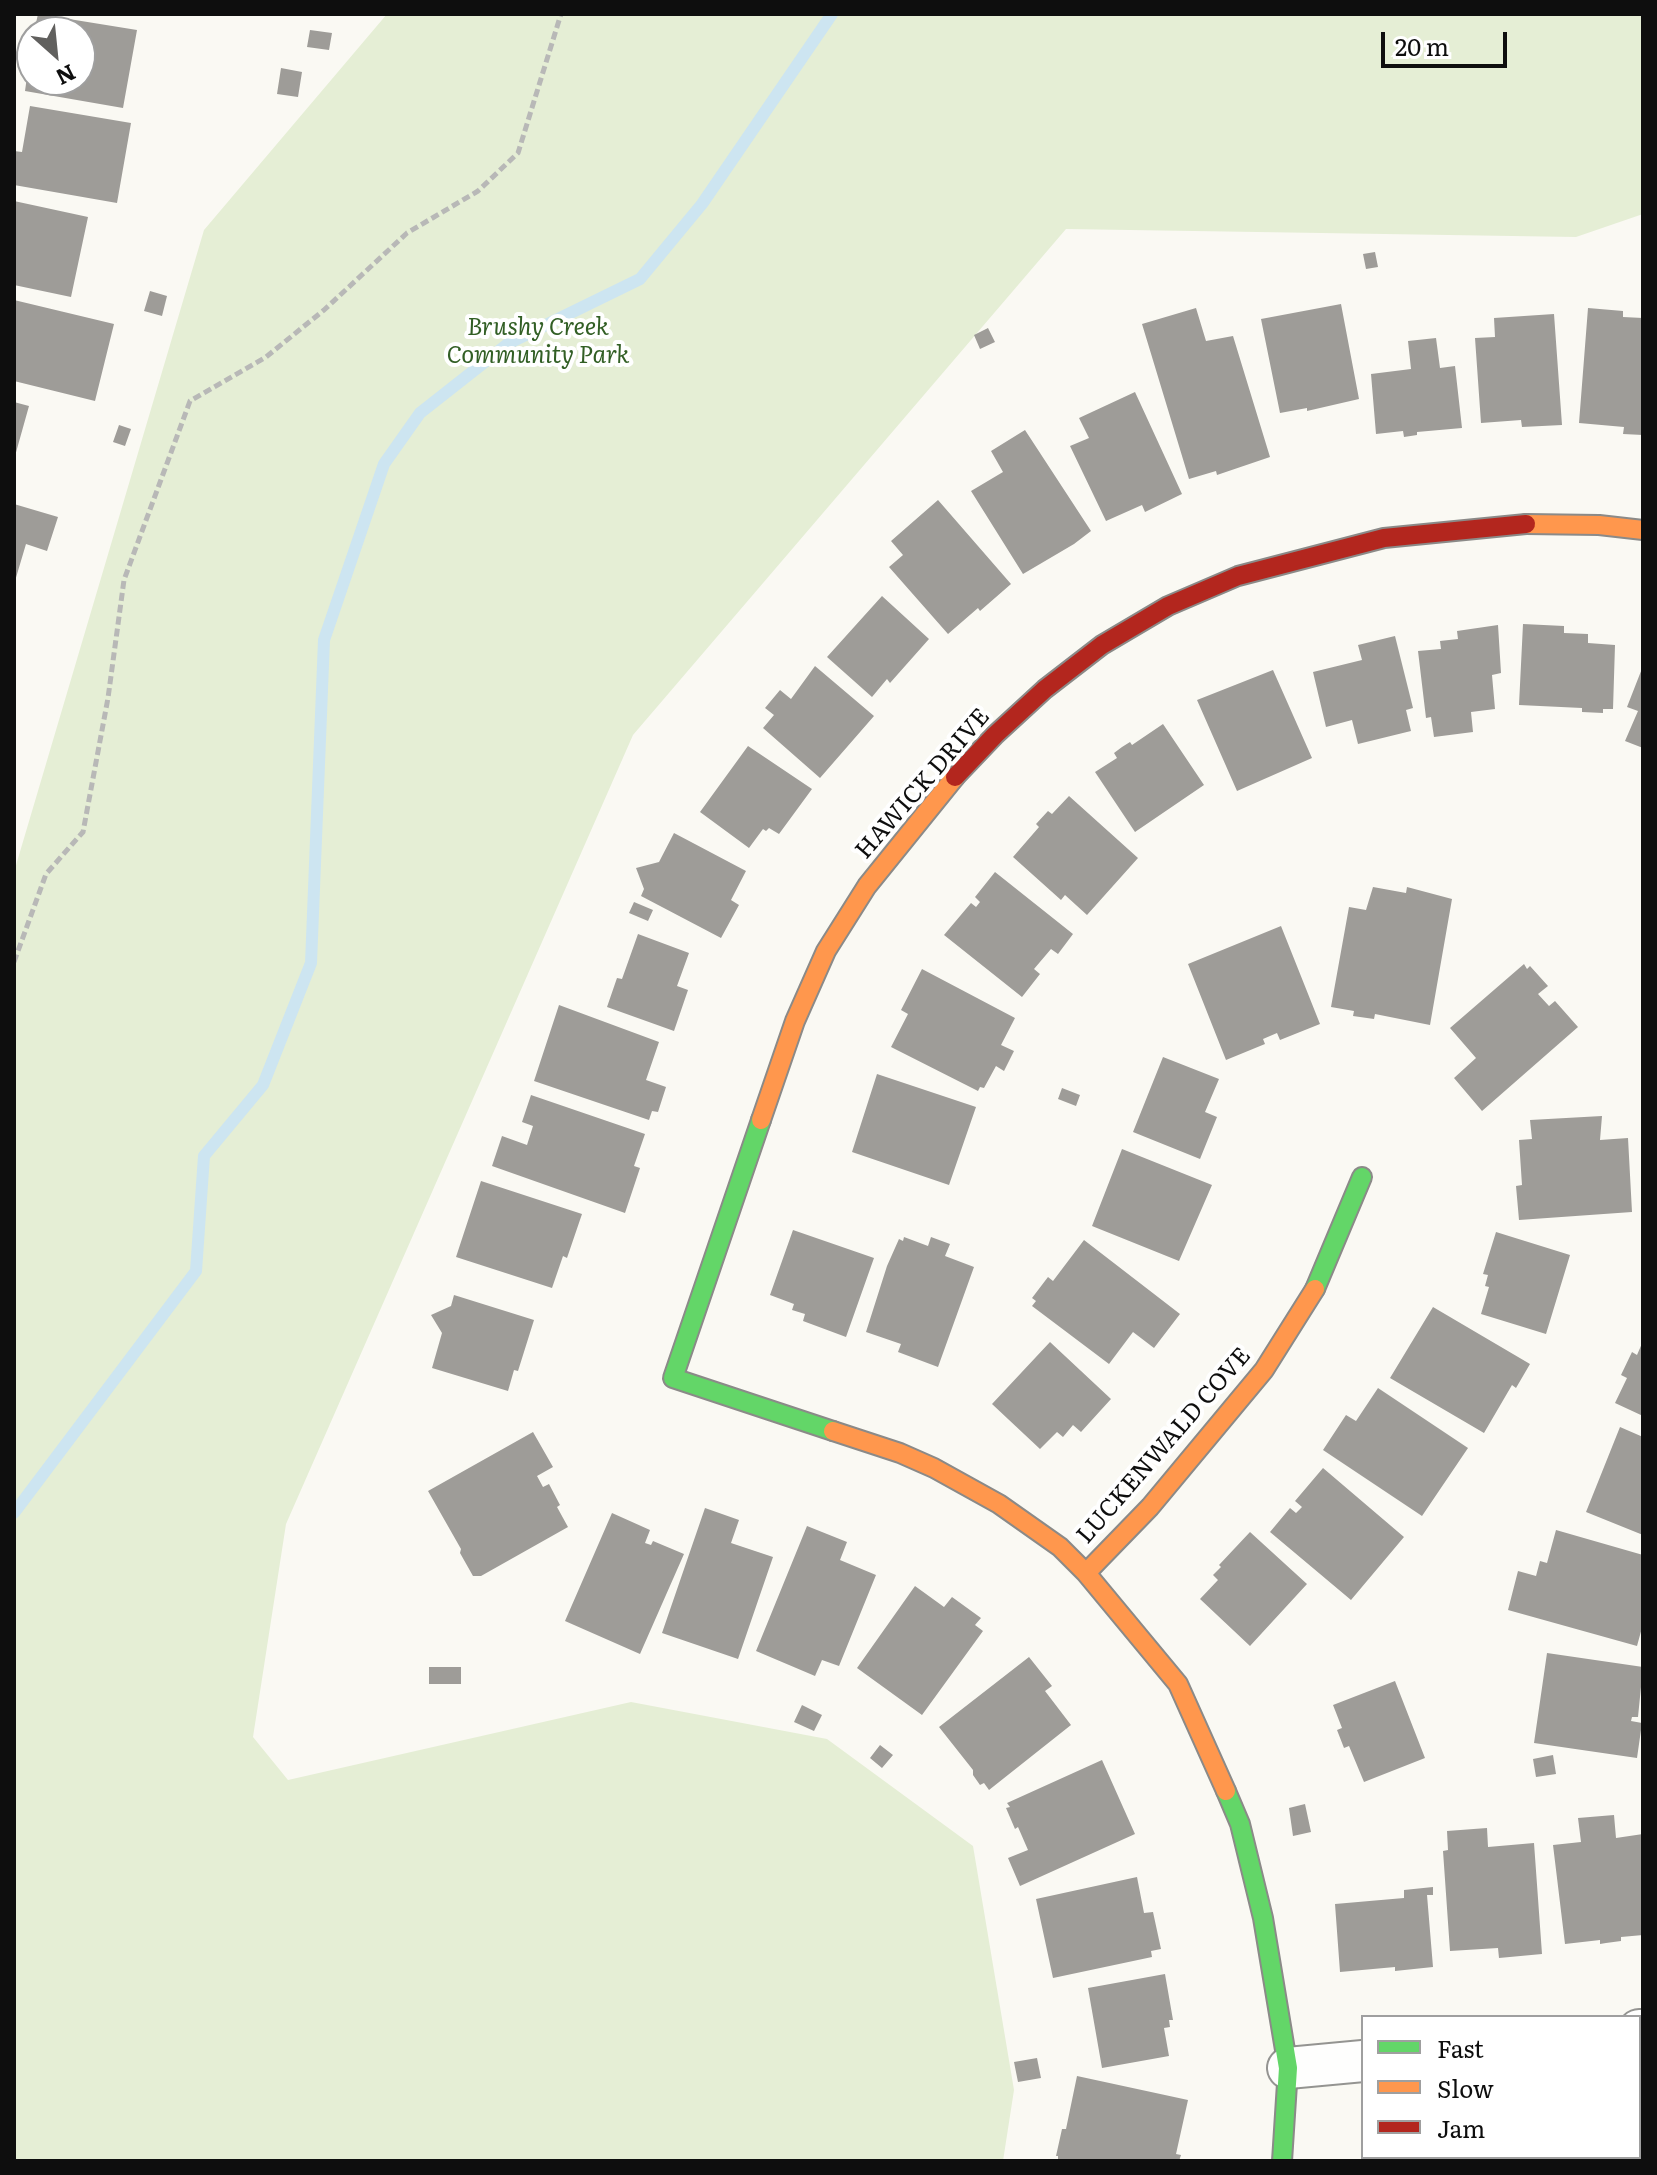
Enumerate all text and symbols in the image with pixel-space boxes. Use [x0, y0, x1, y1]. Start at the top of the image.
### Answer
north arrow [16, 16, 96, 96]
scale bar [1385, 16, 1511, 66]
text: 20 m [1395, 28, 1449, 63]
text: N [50, 57, 82, 95]
park label: Brushy Creek Community Park [446, 314, 630, 370]
street label: HAWICK DRIVE [850, 703, 996, 865]
street label: LUCKENWALD COVE [1071, 1342, 1257, 1550]
legend [1361, 2015, 1641, 2159]
text: Fast [1437, 2030, 1484, 2065]
text: Slow [1437, 2070, 1494, 2105]
text: Jam [1437, 2110, 1485, 2145]

